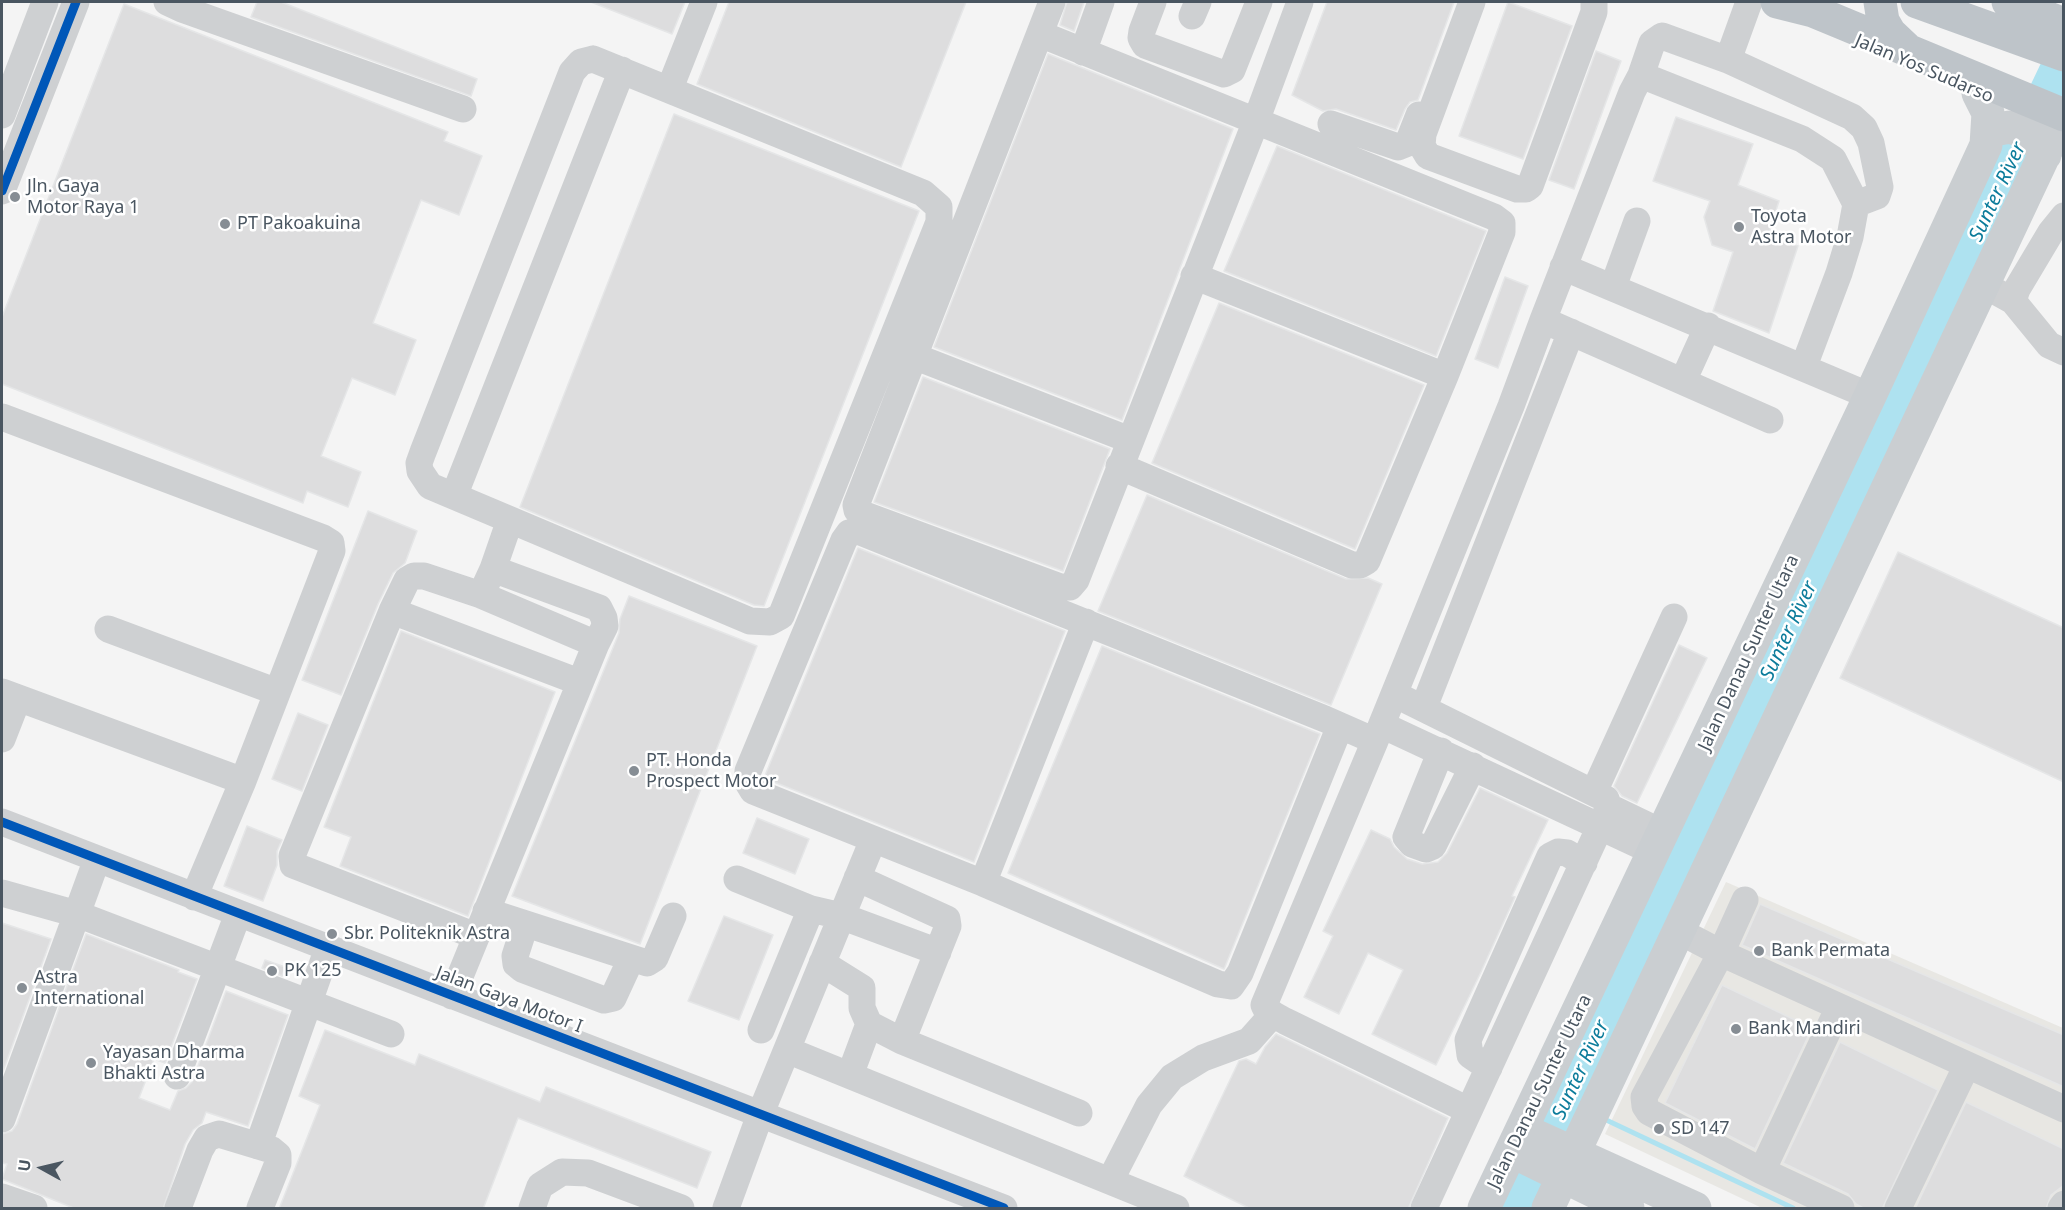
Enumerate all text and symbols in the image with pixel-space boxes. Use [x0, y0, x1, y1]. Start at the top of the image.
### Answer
street label: Jalan Yos Sudarso [1852, 30, 1996, 108]
water label: Sunter River [1965, 138, 2031, 246]
place label: Jln. Gaya Motor Raya 1 [27, 176, 139, 219]
marker: Jln. Gaya Motor Raya 1 [8, 190, 22, 204]
place label: Toyota Astra Motor [1751, 206, 1852, 248]
place label: PT Pakoakuina [237, 213, 361, 235]
marker: PT Pakoakuina [218, 217, 232, 231]
marker: Toyota Astra Motor [1732, 220, 1746, 234]
street label: Jalan Danau Sunter Utara [1694, 552, 1804, 754]
water label: Sunter River [1756, 577, 1822, 685]
place label: PT. Honda Prospect Motor [646, 750, 777, 792]
marker: PT. Honda Prospect Motor [627, 764, 641, 778]
place label: Sbr. Politeknik Astra [344, 923, 510, 945]
marker: Sbr. Politeknik Astra [325, 927, 339, 941]
place label: Bank Permata [1771, 940, 1890, 962]
marker: Bank Permata [1752, 944, 1766, 958]
place label: PK 125 [284, 960, 342, 982]
street label: Jalan Gaya Motor I [433, 962, 585, 1038]
marker: PK 125 [265, 964, 279, 978]
place label: Astra International [34, 967, 144, 1010]
marker: Astra International [15, 981, 29, 995]
street label: Jalan Danau Sunter Utara [1483, 991, 1597, 1193]
water label: Sunter River [1548, 1016, 1614, 1124]
place label: Bank Mandiri [1748, 1018, 1861, 1040]
marker: Bank Mandiri [1729, 1022, 1743, 1036]
place label: Yayasan Dharma Bhakti Astra [103, 1042, 245, 1084]
marker: Yayasan Dharma Bhakti Astra [84, 1056, 98, 1070]
place label: SD 147 [1671, 1118, 1730, 1140]
marker: SD 147 [1652, 1122, 1666, 1136]
north arrow [12, 1138, 72, 1198]
text: U [12, 1158, 36, 1173]

